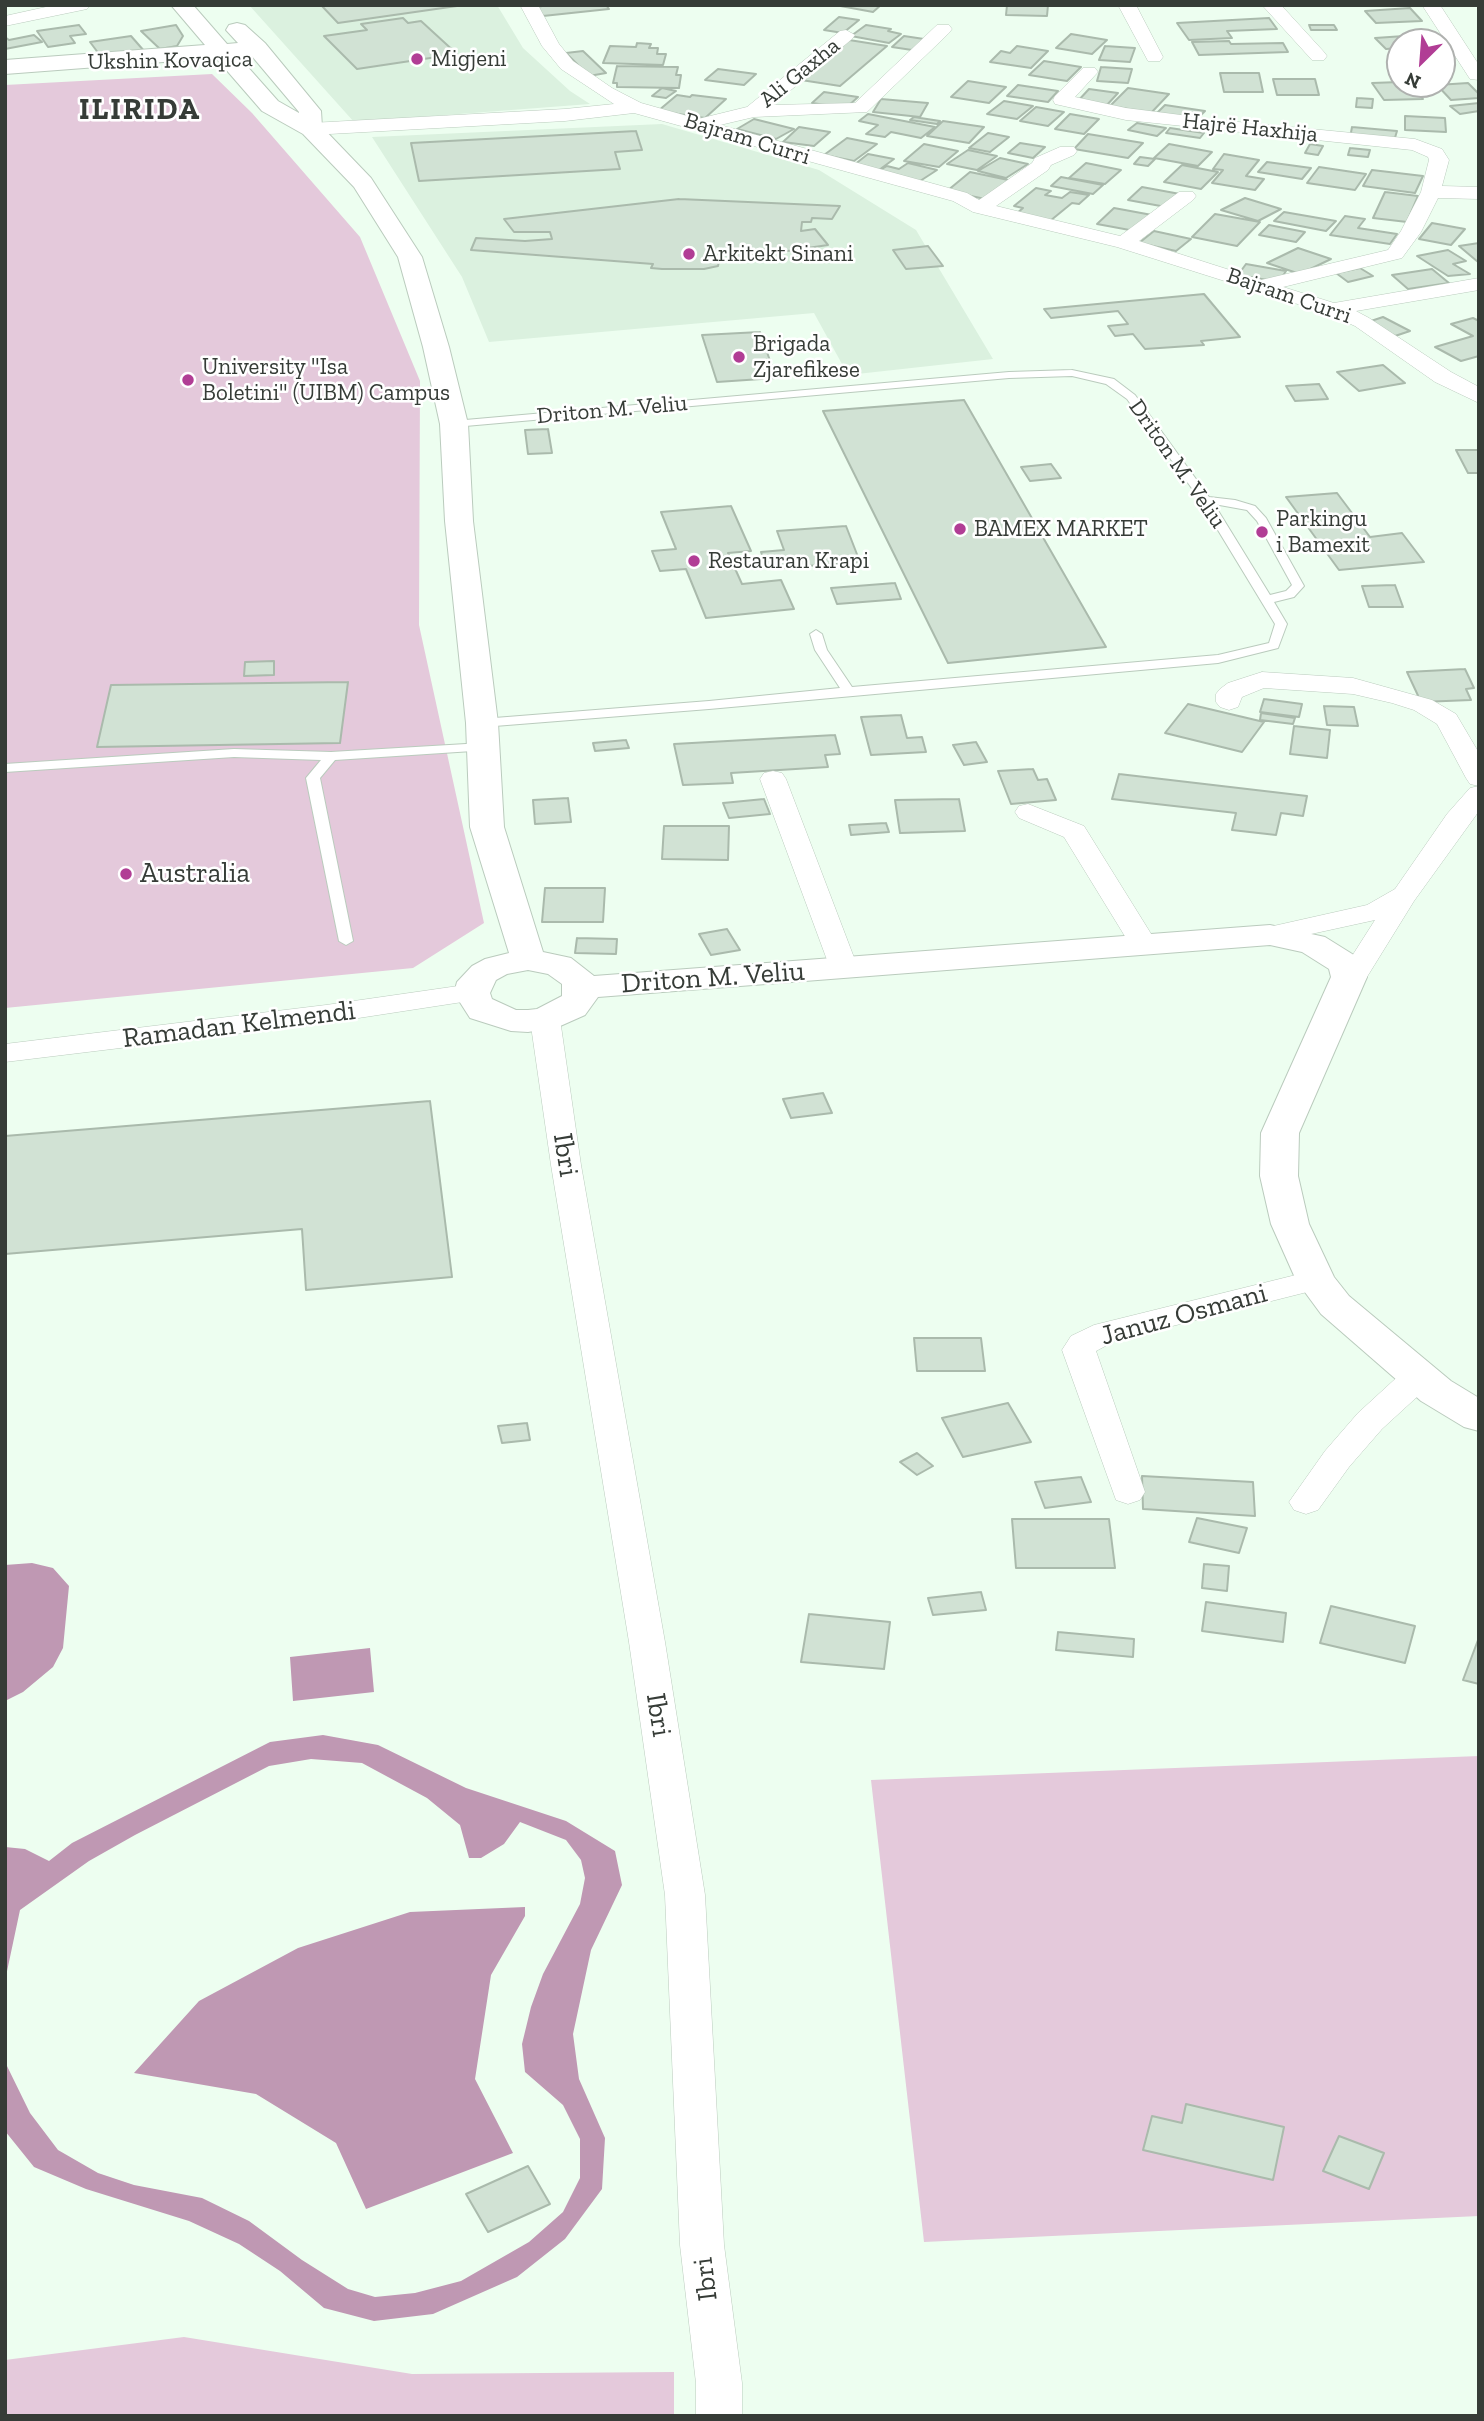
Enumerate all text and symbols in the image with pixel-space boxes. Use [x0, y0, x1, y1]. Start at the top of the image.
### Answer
north arrow [1386, 28, 1456, 98]
street label: Ali Gaxha [754, 32, 846, 114]
place label: Migjeni [431, 45, 507, 73]
street label: Ukshin Kovaqica [87, 46, 253, 76]
marker: Migjeni [409, 51, 425, 67]
text: N [1401, 67, 1424, 94]
district label: ILIRIDA [80, 92, 200, 128]
street label: Bajram Curri [681, 107, 813, 171]
street label: Hajrë Haxhija [1181, 107, 1319, 149]
place label: Arkitekt Sinani [703, 240, 853, 268]
marker: Arkitekt Sinani [681, 246, 697, 262]
street label: Bajram Curri [1223, 262, 1355, 330]
place label: Brigada Zjarefikese [753, 330, 860, 384]
marker: Brigada Zjarefikese [731, 349, 747, 365]
place label: University "Isa Boletini" (UIBM) Campus [202, 353, 450, 407]
marker: University "Isa Boletini" (UIBM) Campus [180, 372, 196, 388]
street label: Driton M. Veliu [536, 390, 688, 430]
street label: Driton M. Veliu [1122, 394, 1232, 534]
place label: Parkingu i Bamexit [1276, 505, 1370, 559]
place label: BAMEX MARKET [974, 515, 1148, 543]
marker: BAMEX MARKET [952, 521, 968, 537]
marker: Parkingu i Bamexit [1254, 524, 1270, 540]
place label: Restauran Krapi [708, 547, 869, 575]
marker: Restauran Krapi [686, 553, 702, 569]
place label: Australia [140, 857, 250, 891]
marker: Australia [118, 866, 134, 882]
street label: Driton M. Veliu [620, 955, 806, 1001]
street label: Ramadan Kelmendi [121, 994, 357, 1056]
street label: Ibri [545, 1131, 585, 1179]
street label: Januz Osmani [1097, 1277, 1271, 1353]
street label: Ibri [638, 1691, 678, 1739]
street label: Ibri [687, 2255, 725, 2303]

